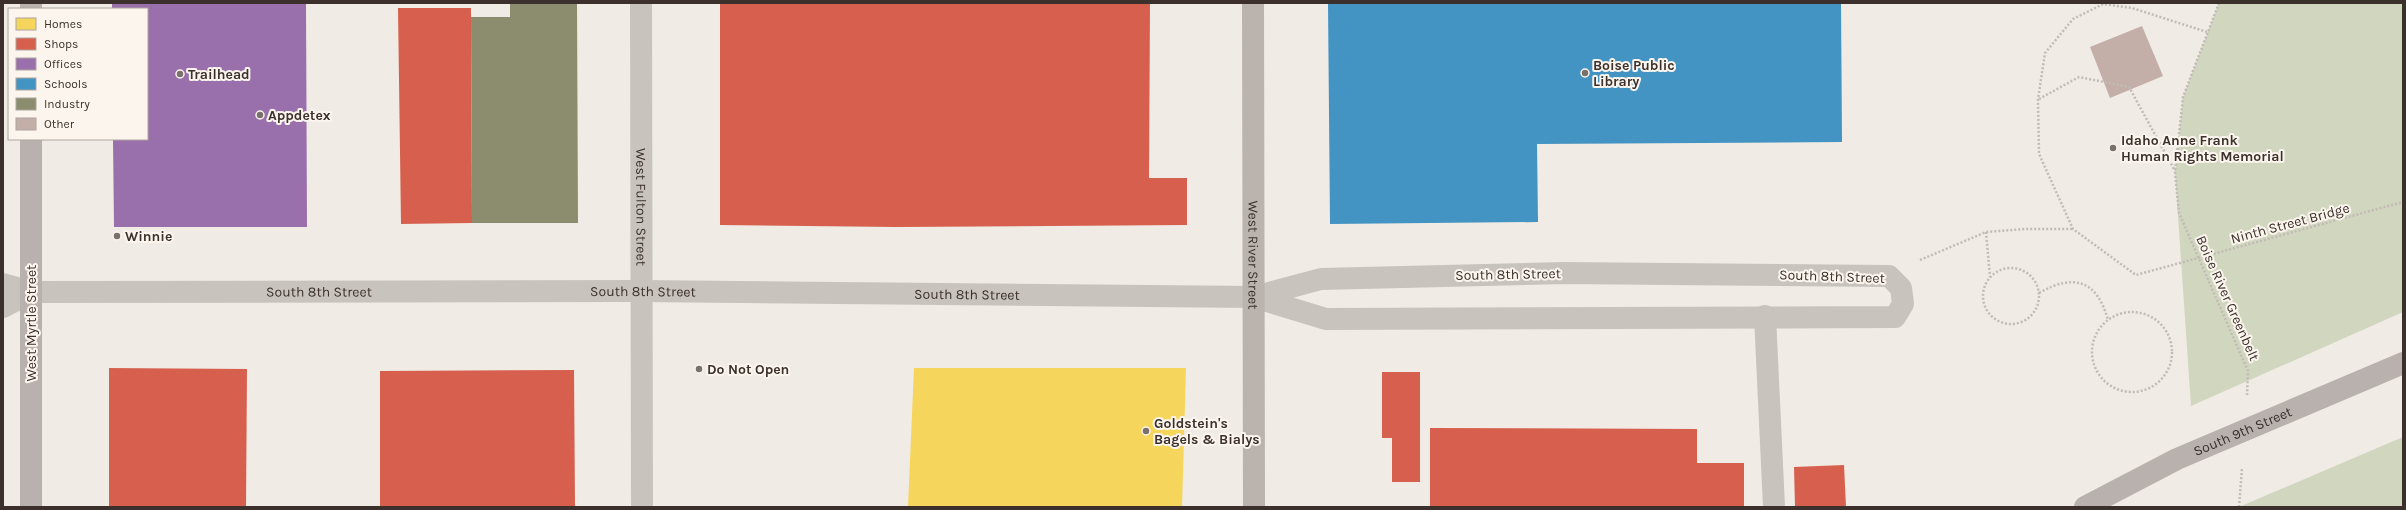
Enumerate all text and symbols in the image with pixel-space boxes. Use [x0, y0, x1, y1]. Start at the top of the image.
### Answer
legend [8, 8, 148, 140]
text: Homes [44, 17, 82, 31]
text: Shops [44, 37, 78, 51]
text: Offices [44, 57, 82, 71]
place label: Boise Public Library [1593, 57, 1675, 90]
place label: Trailhead [188, 66, 250, 83]
marker: Boise Public Library [1580, 68, 1590, 78]
marker: Trailhead [175, 69, 185, 79]
text: Schools [44, 77, 87, 91]
text: Industry [44, 97, 90, 111]
place label: Appdetex [268, 107, 331, 124]
marker: Appdetex [255, 110, 265, 120]
text: Other [44, 117, 75, 131]
place label: Idaho Anne Frank Human Rights Memorial [2121, 132, 2284, 165]
marker: Idaho Anne Frank Human Rights Memorial [2108, 143, 2118, 153]
street label: West Fulton Street [632, 148, 650, 266]
street label: Ninth Street Bridge [2229, 199, 2351, 248]
street label: West River Street [1244, 200, 1262, 310]
place label: Winnie [125, 228, 172, 245]
marker: Winnie [112, 231, 122, 241]
street label: Boise River Greenbelt [2192, 233, 2263, 363]
street label: West Myrtle Street [23, 265, 40, 381]
street label: South 8th Street [1455, 265, 1561, 284]
street label: South 8th Street [1779, 266, 1885, 287]
street label: South 8th Street [266, 283, 372, 301]
street label: South 8th Street [590, 283, 696, 301]
street label: South 8th Street [914, 286, 1020, 304]
place label: Do Not Open [707, 361, 789, 378]
marker: Do Not Open [694, 364, 704, 374]
street label: South 9th Street [2191, 403, 2295, 460]
place label: Goldstein's Bagels & Bialys [1154, 415, 1260, 448]
marker: Goldstein's Bagels & Bialys [1141, 426, 1151, 436]

